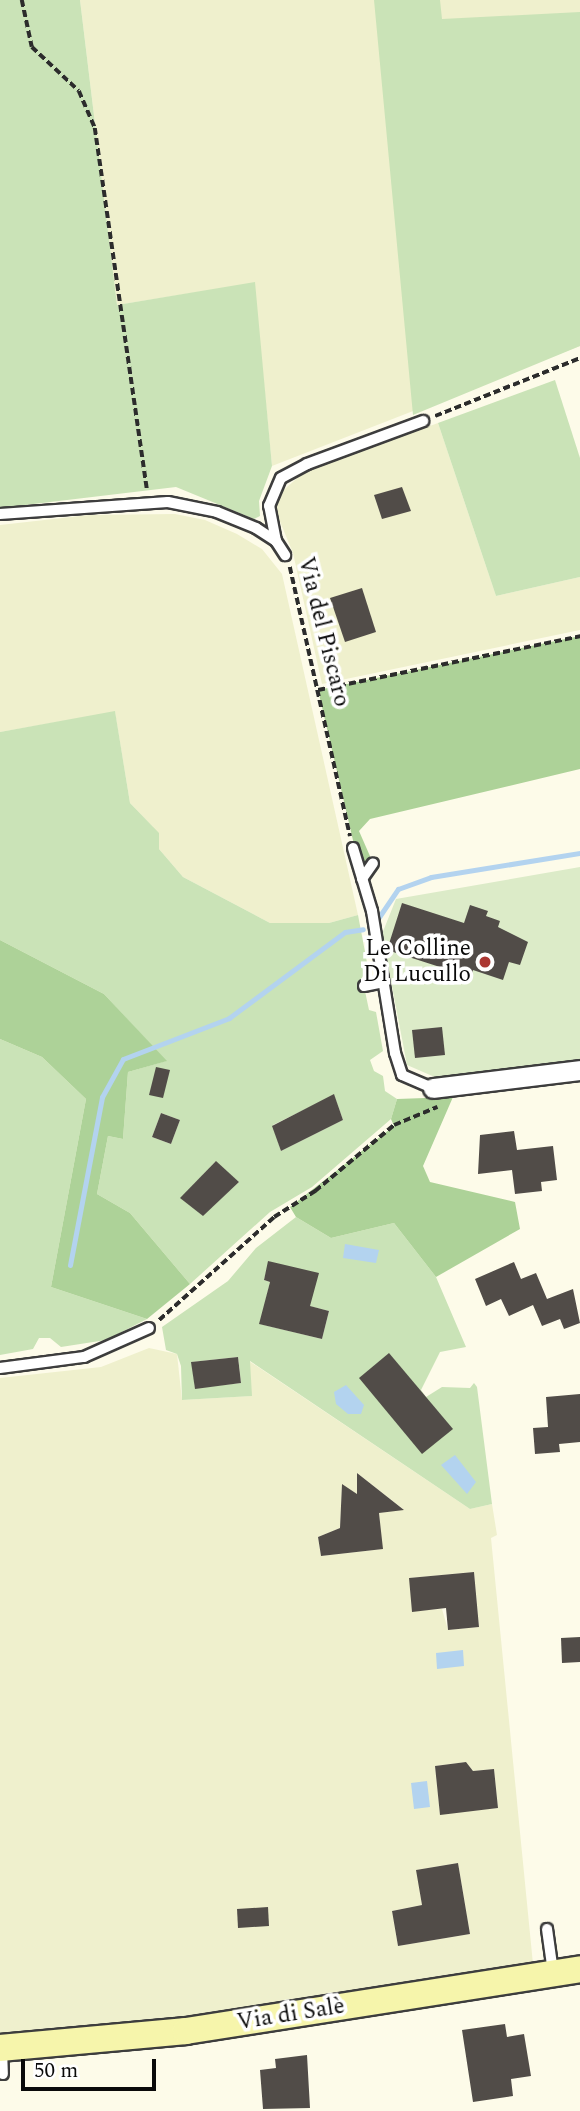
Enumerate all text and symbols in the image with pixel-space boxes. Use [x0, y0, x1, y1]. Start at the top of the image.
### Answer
street label: Via del Piscaro [291, 554, 355, 710]
place label: Le Colline Di Lucullo [363, 935, 471, 989]
marker: Le Colline Di Lucullo [477, 954, 493, 970]
street label: Via di Salè [235, 1993, 347, 2037]
scale bar [24, 2044, 159, 2088]
text: 50 m [34, 2055, 78, 2087]

